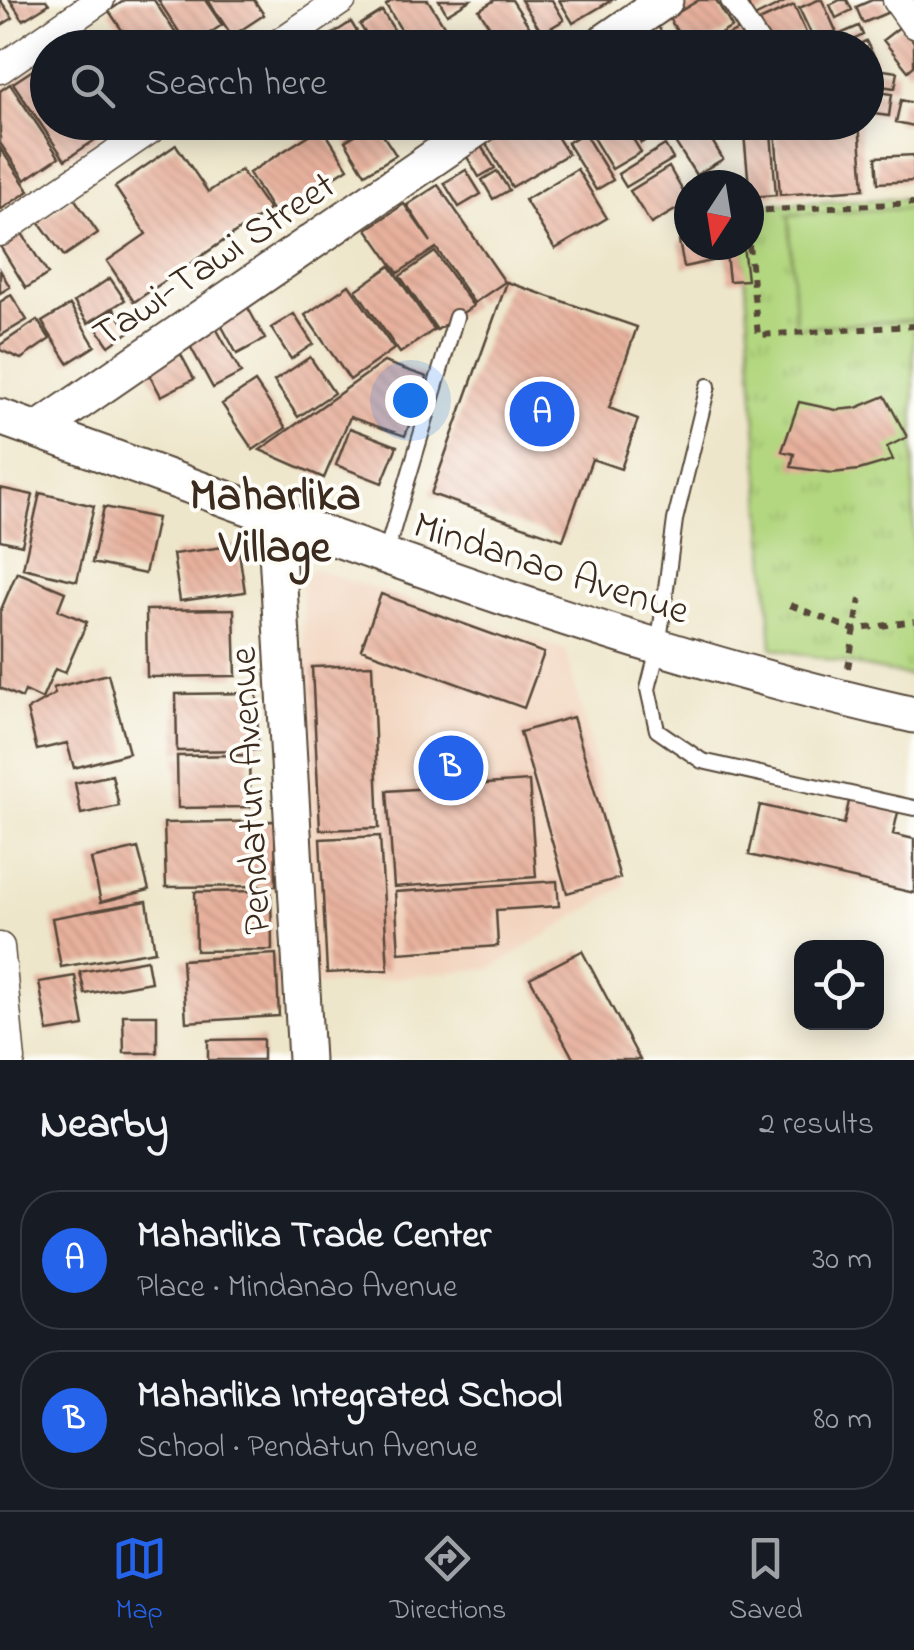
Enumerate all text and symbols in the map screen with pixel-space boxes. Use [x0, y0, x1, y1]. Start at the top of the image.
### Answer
search box [30, 30, 884, 140]
text: Search here [145, 57, 327, 113]
icon: search [65, 58, 120, 113]
street label: Tawi-Tawi Street [82, 159, 349, 365]
north arrow [674, 170, 764, 260]
your location [385, 375, 436, 426]
pin: A [510, 376, 574, 452]
district label: Maharlika Village [190, 465, 360, 585]
street label: Mindanao Avenue [405, 498, 696, 643]
street label: Pendatun Avenue [215, 645, 289, 936]
pin: B [418, 730, 484, 806]
map controls [794, 940, 884, 1030]
button: locate [794, 940, 884, 1030]
text: Nearby [40, 1095, 168, 1156]
text: 2 results [759, 1102, 874, 1149]
text: Maharlika Trade Center [137, 1209, 491, 1265]
text: A [65, 1237, 84, 1284]
text: 30 m [812, 1237, 872, 1284]
text: Place · Mindanao Avenue [137, 1265, 457, 1312]
text: Maharlika Integrated School [137, 1369, 562, 1425]
text: B [64, 1397, 85, 1444]
text: 80 m [813, 1397, 872, 1444]
text: School · Pendatun Avenue [137, 1425, 478, 1472]
tab: Map [112, 1531, 167, 1632]
tab: Directions [390, 1531, 506, 1632]
tab: Saved [729, 1531, 802, 1632]

